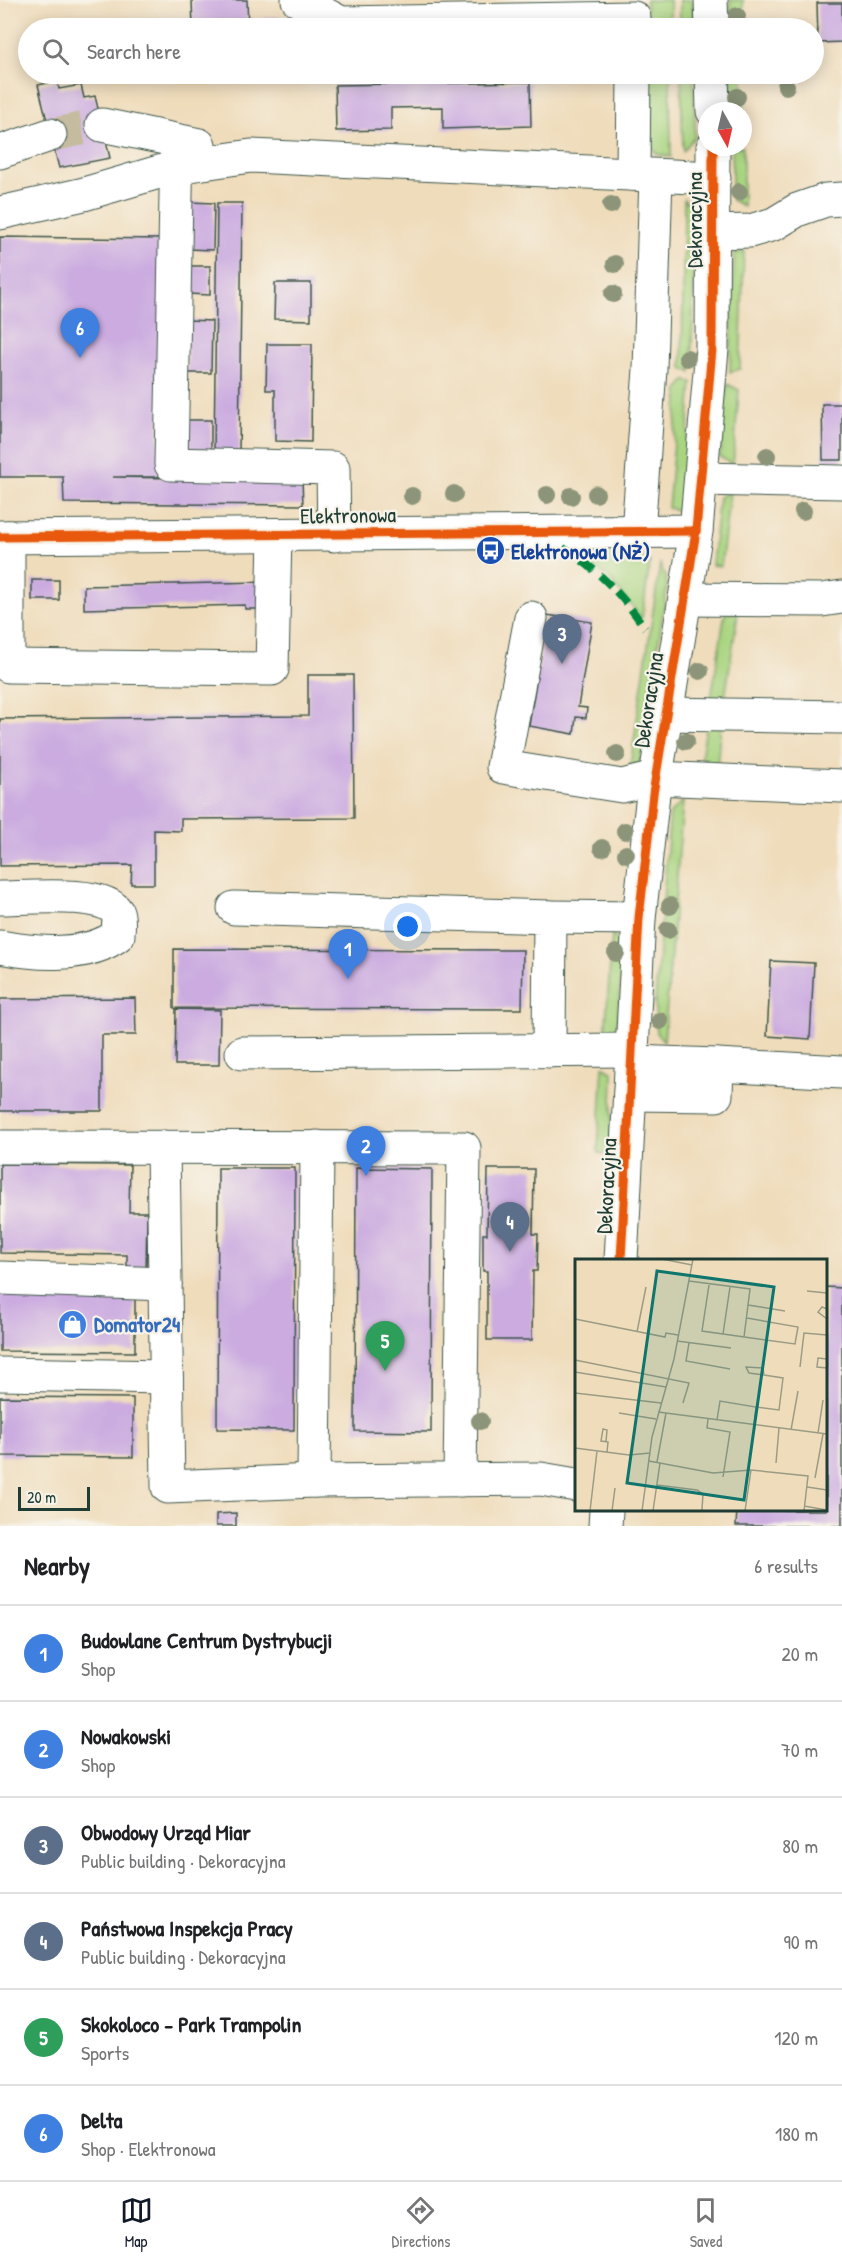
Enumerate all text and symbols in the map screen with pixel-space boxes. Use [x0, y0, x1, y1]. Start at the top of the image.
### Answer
search box [18, 18, 824, 84]
icon: search [39, 35, 72, 68]
text: Search here [87, 36, 181, 66]
north arrow [698, 102, 752, 156]
street label: Dekoracyjna [679, 172, 709, 268]
pin: 6 [60, 308, 100, 358]
street label: Elektronowa [300, 499, 397, 531]
bus stop icon: Elektronowa (NŻ) [474, 535, 506, 567]
place label: Elektronowa (NŻ) [511, 536, 650, 566]
pin: 3 [542, 614, 582, 664]
street label: Dekoracyjna [626, 650, 670, 750]
your location [393, 912, 422, 941]
pin: 1 [328, 930, 368, 979]
pin: 2 [346, 1126, 386, 1176]
street label: Dekoracyjna [589, 1137, 624, 1235]
pin: 4 [490, 1202, 530, 1252]
inset map [575, 1259, 827, 1511]
shop icon: Domator24 [57, 1308, 89, 1340]
place label: Domator24 [94, 1309, 180, 1339]
pin: 5 [366, 1322, 404, 1371]
scale bar [18, 1484, 90, 1512]
text: 20 m [27, 1486, 56, 1508]
text: Nearby [24, 1548, 90, 1583]
text: 6 results [754, 1552, 818, 1579]
text: Budowlane Centrum Dystrybucji [81, 1625, 333, 1655]
text: 1 [40, 1640, 47, 1667]
text: 20 m [781, 1640, 818, 1667]
text: Shop [81, 1655, 115, 1682]
text: Nowakowski [81, 1721, 171, 1751]
text: 2 [39, 1736, 48, 1763]
text: 70 m [781, 1736, 818, 1763]
text: Shop [81, 1751, 115, 1778]
text: Obwodowy Urząd Miar [81, 1817, 251, 1847]
text: 3 [39, 1832, 48, 1859]
text: 80 m [782, 1832, 818, 1859]
text: Public building · Dekoracyjna [81, 1847, 286, 1874]
text: Państwowa Inspekcja Pracy [81, 1913, 293, 1943]
text: 4 [40, 1928, 47, 1955]
text: 90 m [784, 1928, 818, 1955]
text: Public building · Dekoracyjna [81, 1943, 286, 1970]
text: Skokoloco - Park Trampolin [81, 2009, 301, 2039]
text: 5 [39, 2024, 48, 2051]
text: 120 m [774, 2024, 818, 2051]
text: Sports [81, 2039, 129, 2066]
text: Delta [81, 2105, 122, 2135]
text: 6 [40, 2120, 47, 2147]
text: 180 m [775, 2120, 818, 2147]
text: Shop · Elektronowa [81, 2135, 216, 2162]
tab: Map [120, 2194, 153, 2252]
tab: Directions [392, 2194, 450, 2252]
tab: Saved [689, 2194, 722, 2252]

